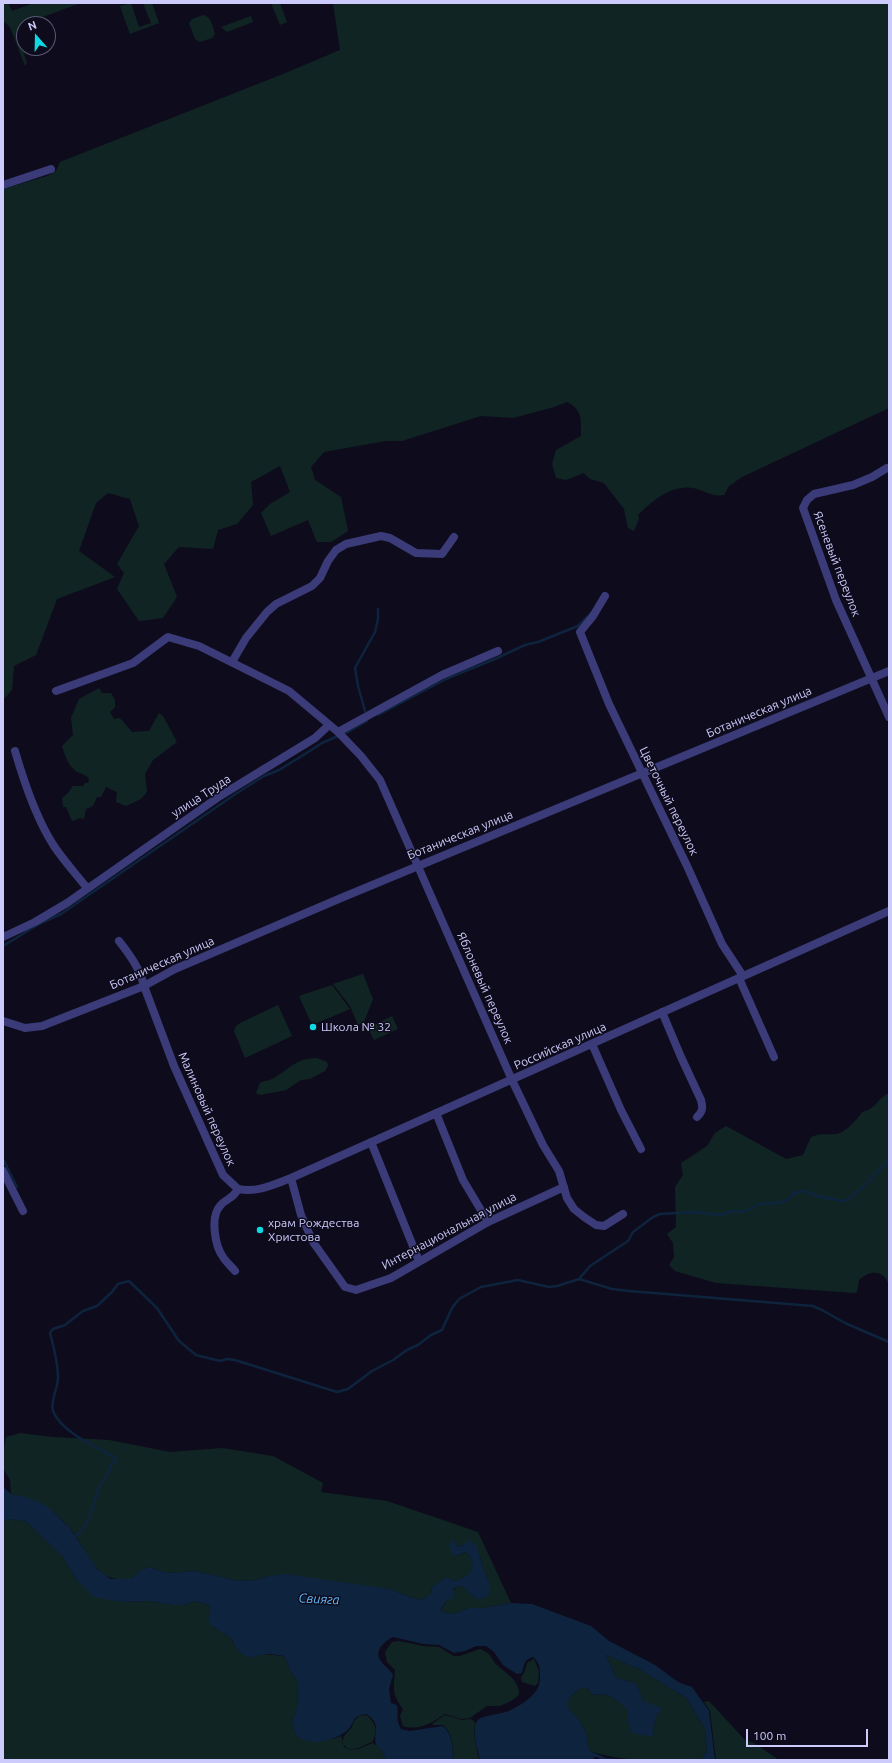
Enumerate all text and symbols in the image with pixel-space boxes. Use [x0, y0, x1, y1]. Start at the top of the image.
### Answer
north arrow [16, 16, 56, 56]
text: N [26, 19, 38, 33]
street label: Ясеневый переулок [810, 509, 864, 619]
street label: Ботаническая улица [704, 683, 814, 741]
street label: Цветочный переулок [636, 744, 702, 858]
street label: улица Труда [169, 772, 233, 820]
street label: Ботаническая улица [405, 807, 515, 863]
street label: Яблоневый переулок [454, 930, 516, 1046]
street label: Ботаническая улица [108, 933, 216, 993]
street label: Российская улица [512, 1019, 608, 1073]
place label: Школа № 32 [321, 1020, 391, 1034]
marker: Школа № 32 [308, 1022, 318, 1032]
street label: Малиновый переулок [175, 1050, 239, 1168]
street label: Интернациональная улица [379, 1189, 519, 1273]
place label: храм Рождества Христова [268, 1216, 359, 1244]
marker: храм Рождества Христова [255, 1225, 265, 1235]
water label: Свияга [298, 1590, 340, 1608]
scale bar [748, 1721, 870, 1747]
text: 100 m [753, 1729, 786, 1742]

